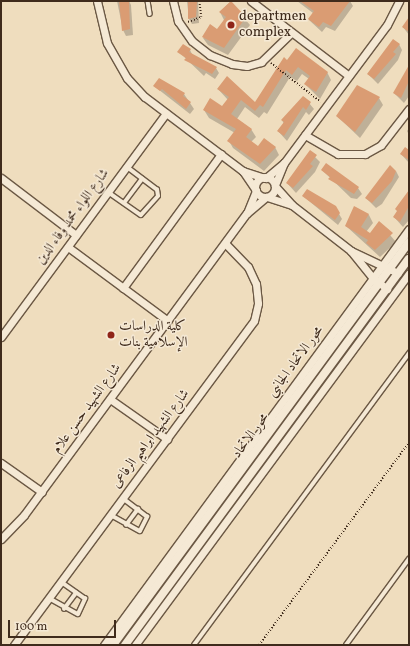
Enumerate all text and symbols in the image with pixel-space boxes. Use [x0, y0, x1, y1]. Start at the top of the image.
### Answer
place label: departmen complex [239, 9, 307, 42]
marker: departmen complex [226, 20, 236, 30]
street label: شارع اللواء محمد وفاء الدين [33, 166, 113, 268]
place label: كلية الدراسات الإسلامية بنات [119, 319, 188, 352]
street label: محور الاتحاد الجانبى [264, 323, 328, 401]
marker: كلية الدراسات الإسلامية بنات [106, 330, 116, 340]
street label: شارع الشهيد حسن علام [49, 361, 125, 457]
street label: شارع الشهيد ابراهيم الرفاعى [108, 386, 194, 492]
street label: محور الاتحاد [229, 410, 273, 462]
scale bar [10, 612, 118, 638]
text: 100 m [15, 619, 47, 635]

